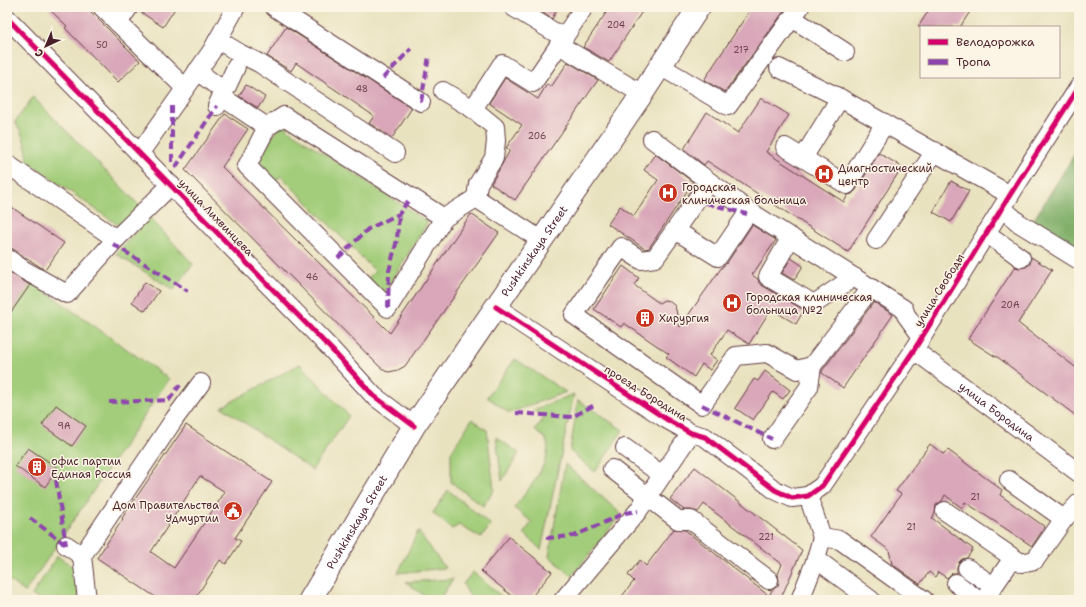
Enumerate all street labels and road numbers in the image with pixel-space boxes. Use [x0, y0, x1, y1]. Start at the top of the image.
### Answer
street label: улица Лихвинцева [175, 175, 257, 259]
street label: Pushkinskaya Street [498, 203, 571, 300]
street label: улица Свободы [911, 251, 968, 330]
street label: проезд Бородина [601, 362, 690, 425]
street label: улица Бородина [955, 379, 1037, 445]
street label: Pushkinskaya Street [323, 472, 391, 572]

